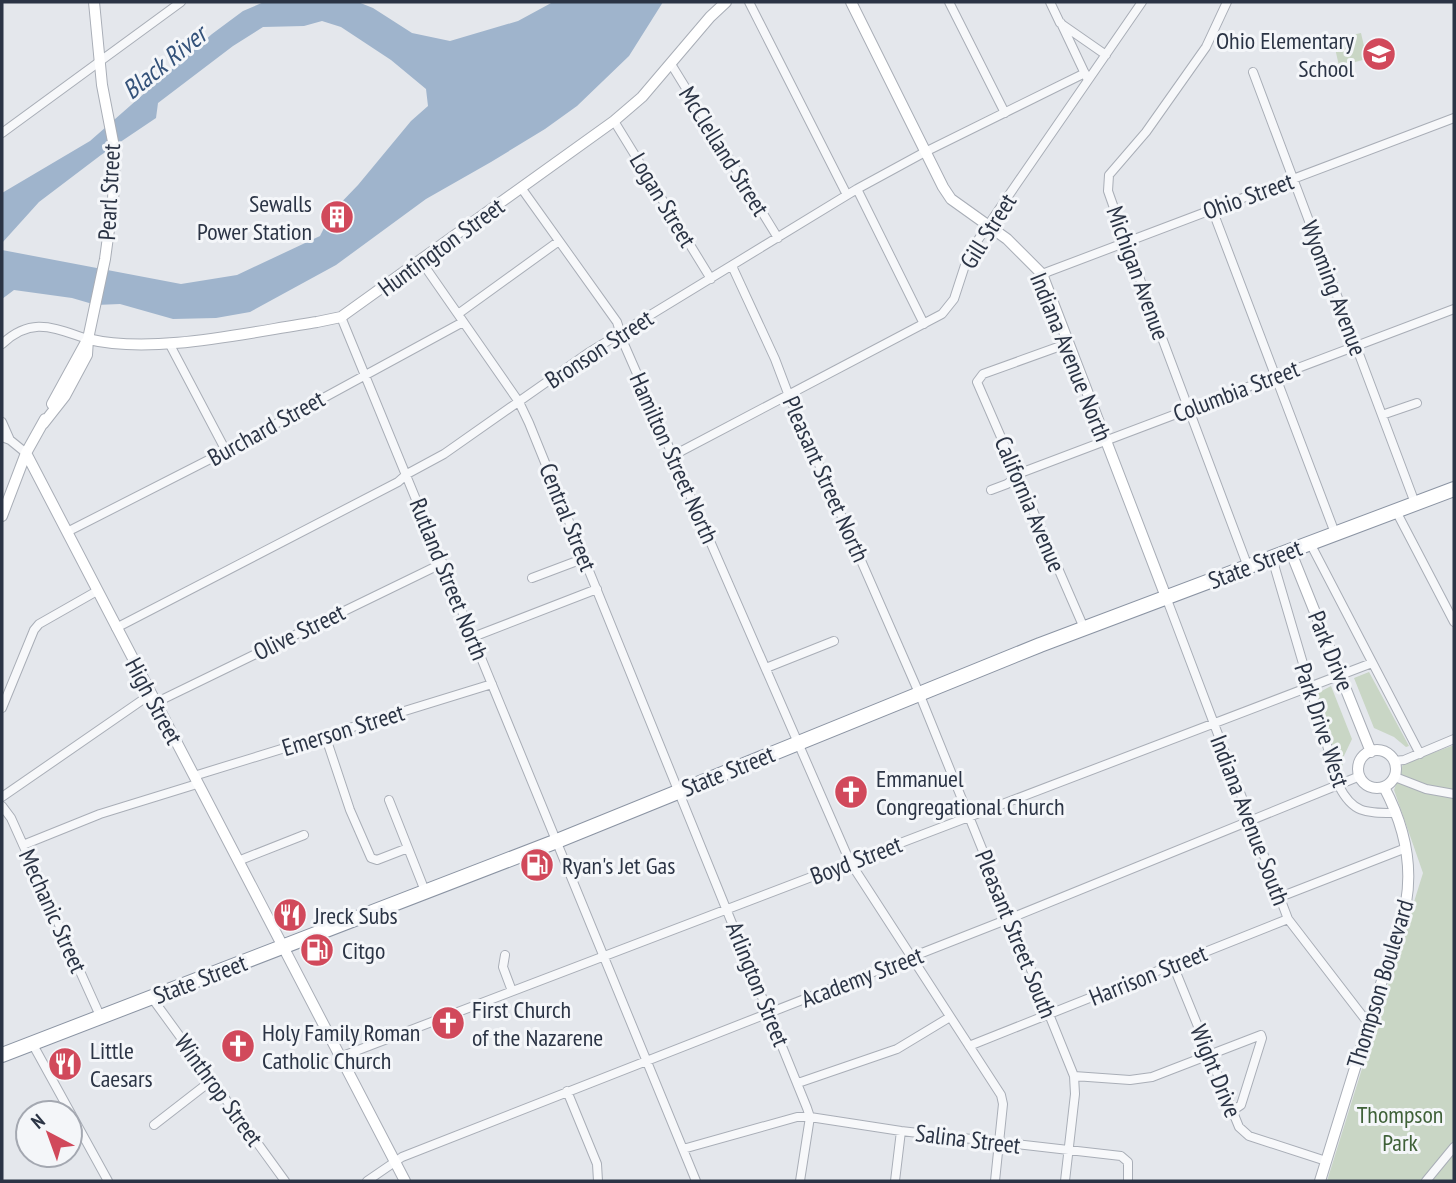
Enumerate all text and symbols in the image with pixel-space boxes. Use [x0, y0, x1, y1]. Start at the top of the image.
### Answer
water label: Black River [115, 16, 216, 106]
place label: Ohio Elementary School [1216, 25, 1354, 84]
school or university icon: Ohio Elementary School [1360, 35, 1398, 73]
street label: McClelland Street [672, 81, 776, 222]
street label: Pearl Street [91, 143, 127, 241]
street label: Logan Street [623, 147, 703, 253]
street label: Ohio Street [1198, 165, 1298, 227]
street label: Gill Street [953, 187, 1023, 274]
place label: Sewalls Power Station [197, 188, 312, 247]
street label: Huntington Street [372, 191, 511, 303]
building icon: Sewalls Power Station [318, 198, 356, 236]
street label: Michigan Avenue [1099, 202, 1177, 344]
street label: Wyoming Avenue [1294, 216, 1374, 360]
street label: Indiana Avenue North [1023, 268, 1119, 446]
street label: Bronson Street [539, 302, 659, 395]
street label: Columbia Street [1169, 353, 1304, 429]
street label: Hamilton Street North [622, 368, 726, 548]
street label: Burchard Street [202, 383, 330, 473]
street label: Pleasant Street North [776, 391, 876, 567]
street label: California Avenue [988, 431, 1072, 577]
street label: Central Street [532, 458, 604, 576]
street label: Rutland Street North [402, 493, 496, 665]
street label: State Street [1204, 532, 1306, 596]
street label: Olive Street [248, 596, 350, 667]
street label: Park Drive [1301, 606, 1361, 696]
street label: High Street [118, 652, 190, 750]
street label: Park Drive West [1287, 659, 1357, 791]
street label: Emerson Street [278, 697, 408, 763]
street label: Indiana Avenue South [1203, 730, 1297, 910]
street label: State Street [677, 738, 779, 804]
place label: Emmanuel Congregational Church [876, 763, 1065, 822]
church icon: Emmanuel Congregational Church [832, 773, 870, 811]
street label: Boyd Street [806, 828, 907, 892]
street label: Mechanic Street [12, 844, 94, 978]
street label: Pleasant Street South [968, 845, 1064, 1023]
fuel station icon: Ryan's Jet Gas [518, 846, 556, 884]
place label: Ryan's Jet Gas [562, 850, 675, 881]
restaurant icon: Jreck Subs [271, 896, 309, 934]
street label: Thompson Boulevard [1340, 896, 1420, 1072]
place label: Jreck Subs [313, 900, 398, 931]
street label: Arlington Street [719, 917, 797, 1051]
fuel station icon: Citgo [298, 931, 336, 969]
place label: Citgo [342, 935, 385, 966]
street label: Harrison Street [1084, 937, 1212, 1013]
street label: Academy Street [797, 939, 928, 1014]
street label: State Street [149, 947, 251, 1011]
place label: First Church of the Nazarene [472, 994, 603, 1053]
church icon: First Church of the Nazarene [429, 1004, 467, 1042]
place label: Holy Family Roman Catholic Church [262, 1017, 420, 1076]
street label: Wight Drive [1183, 1020, 1249, 1122]
church icon: Holy Family Roman Catholic Church [219, 1027, 257, 1065]
street label: Winthrop Street [168, 1028, 270, 1152]
place label: Little Caesars [90, 1035, 153, 1094]
restaurant icon: Little Caesars [46, 1045, 84, 1083]
north arrow [14, 1099, 84, 1169]
park label: Thompson Park [1357, 1099, 1443, 1158]
text: N [26, 1109, 50, 1134]
street label: Salina Street [914, 1117, 1023, 1161]

